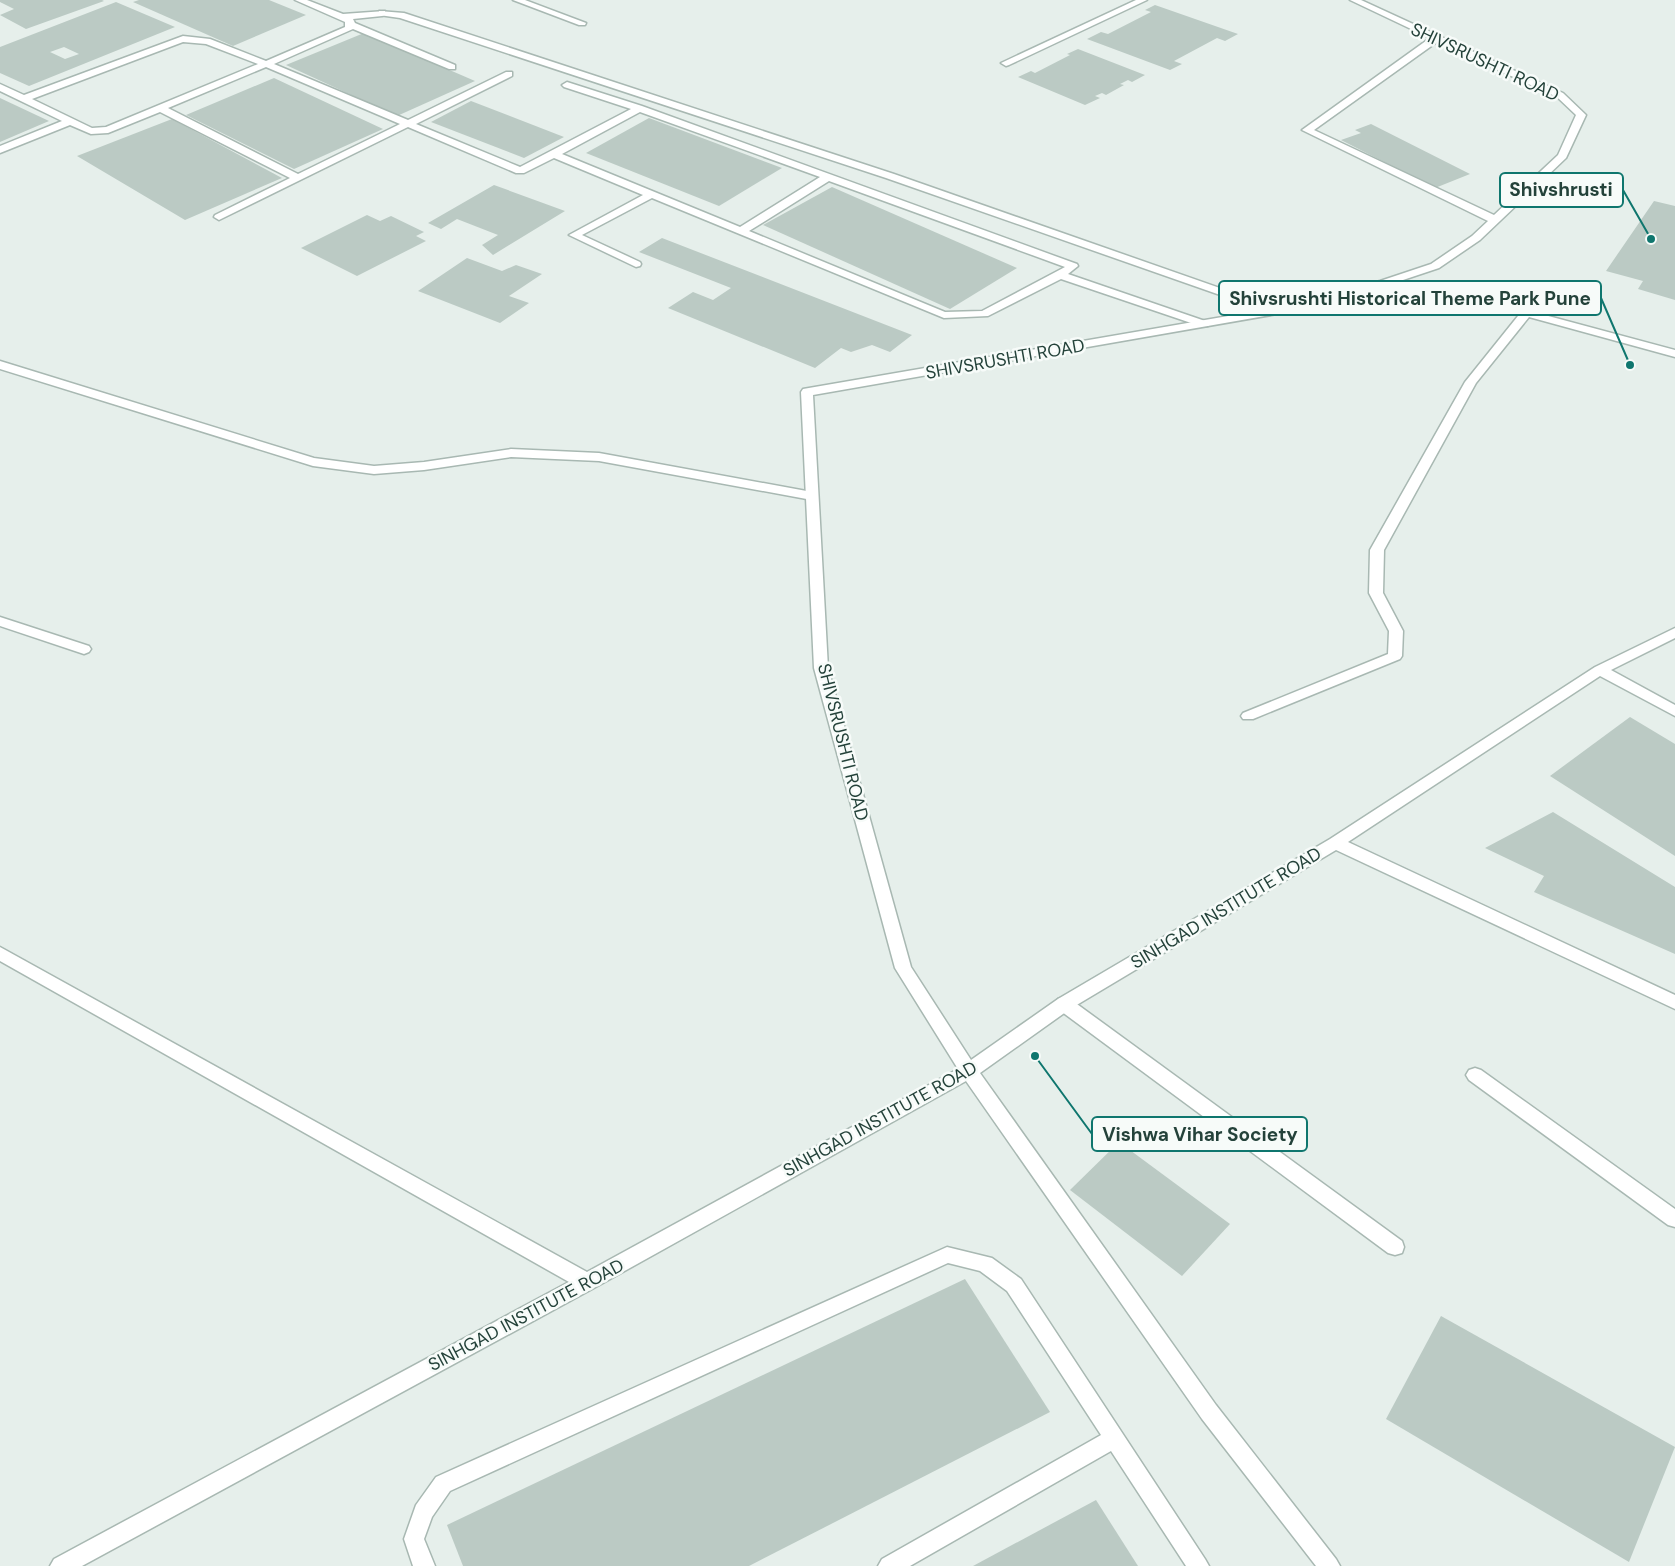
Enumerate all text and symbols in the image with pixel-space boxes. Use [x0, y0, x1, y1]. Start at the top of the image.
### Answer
street label: SHIVSRUSHTI ROAD [1407, 17, 1563, 107]
callout: Shivshrusti [1500, 173, 1623, 207]
text: Shivshrusti [1509, 177, 1613, 202]
callout: Shivsrushti Historical Theme Park Pune [1219, 281, 1601, 315]
text: Shivsrushti Historical Theme Park Pune [1229, 286, 1591, 311]
street label: SHIVSRUSHTI ROAD [924, 333, 1086, 385]
street label: SHIVSRUSHTI ROAD [812, 661, 874, 823]
street label: SINHGAD INSTITUTE ROAD [1126, 842, 1326, 974]
street label: SINHGAD INSTITUTE ROAD [779, 1056, 981, 1182]
callout: Vishwa Vihar Society [1092, 1117, 1307, 1151]
text: Vishwa Vihar Society [1102, 1122, 1298, 1147]
street label: SINHGAD INSTITUTE ROAD [424, 1253, 628, 1377]

